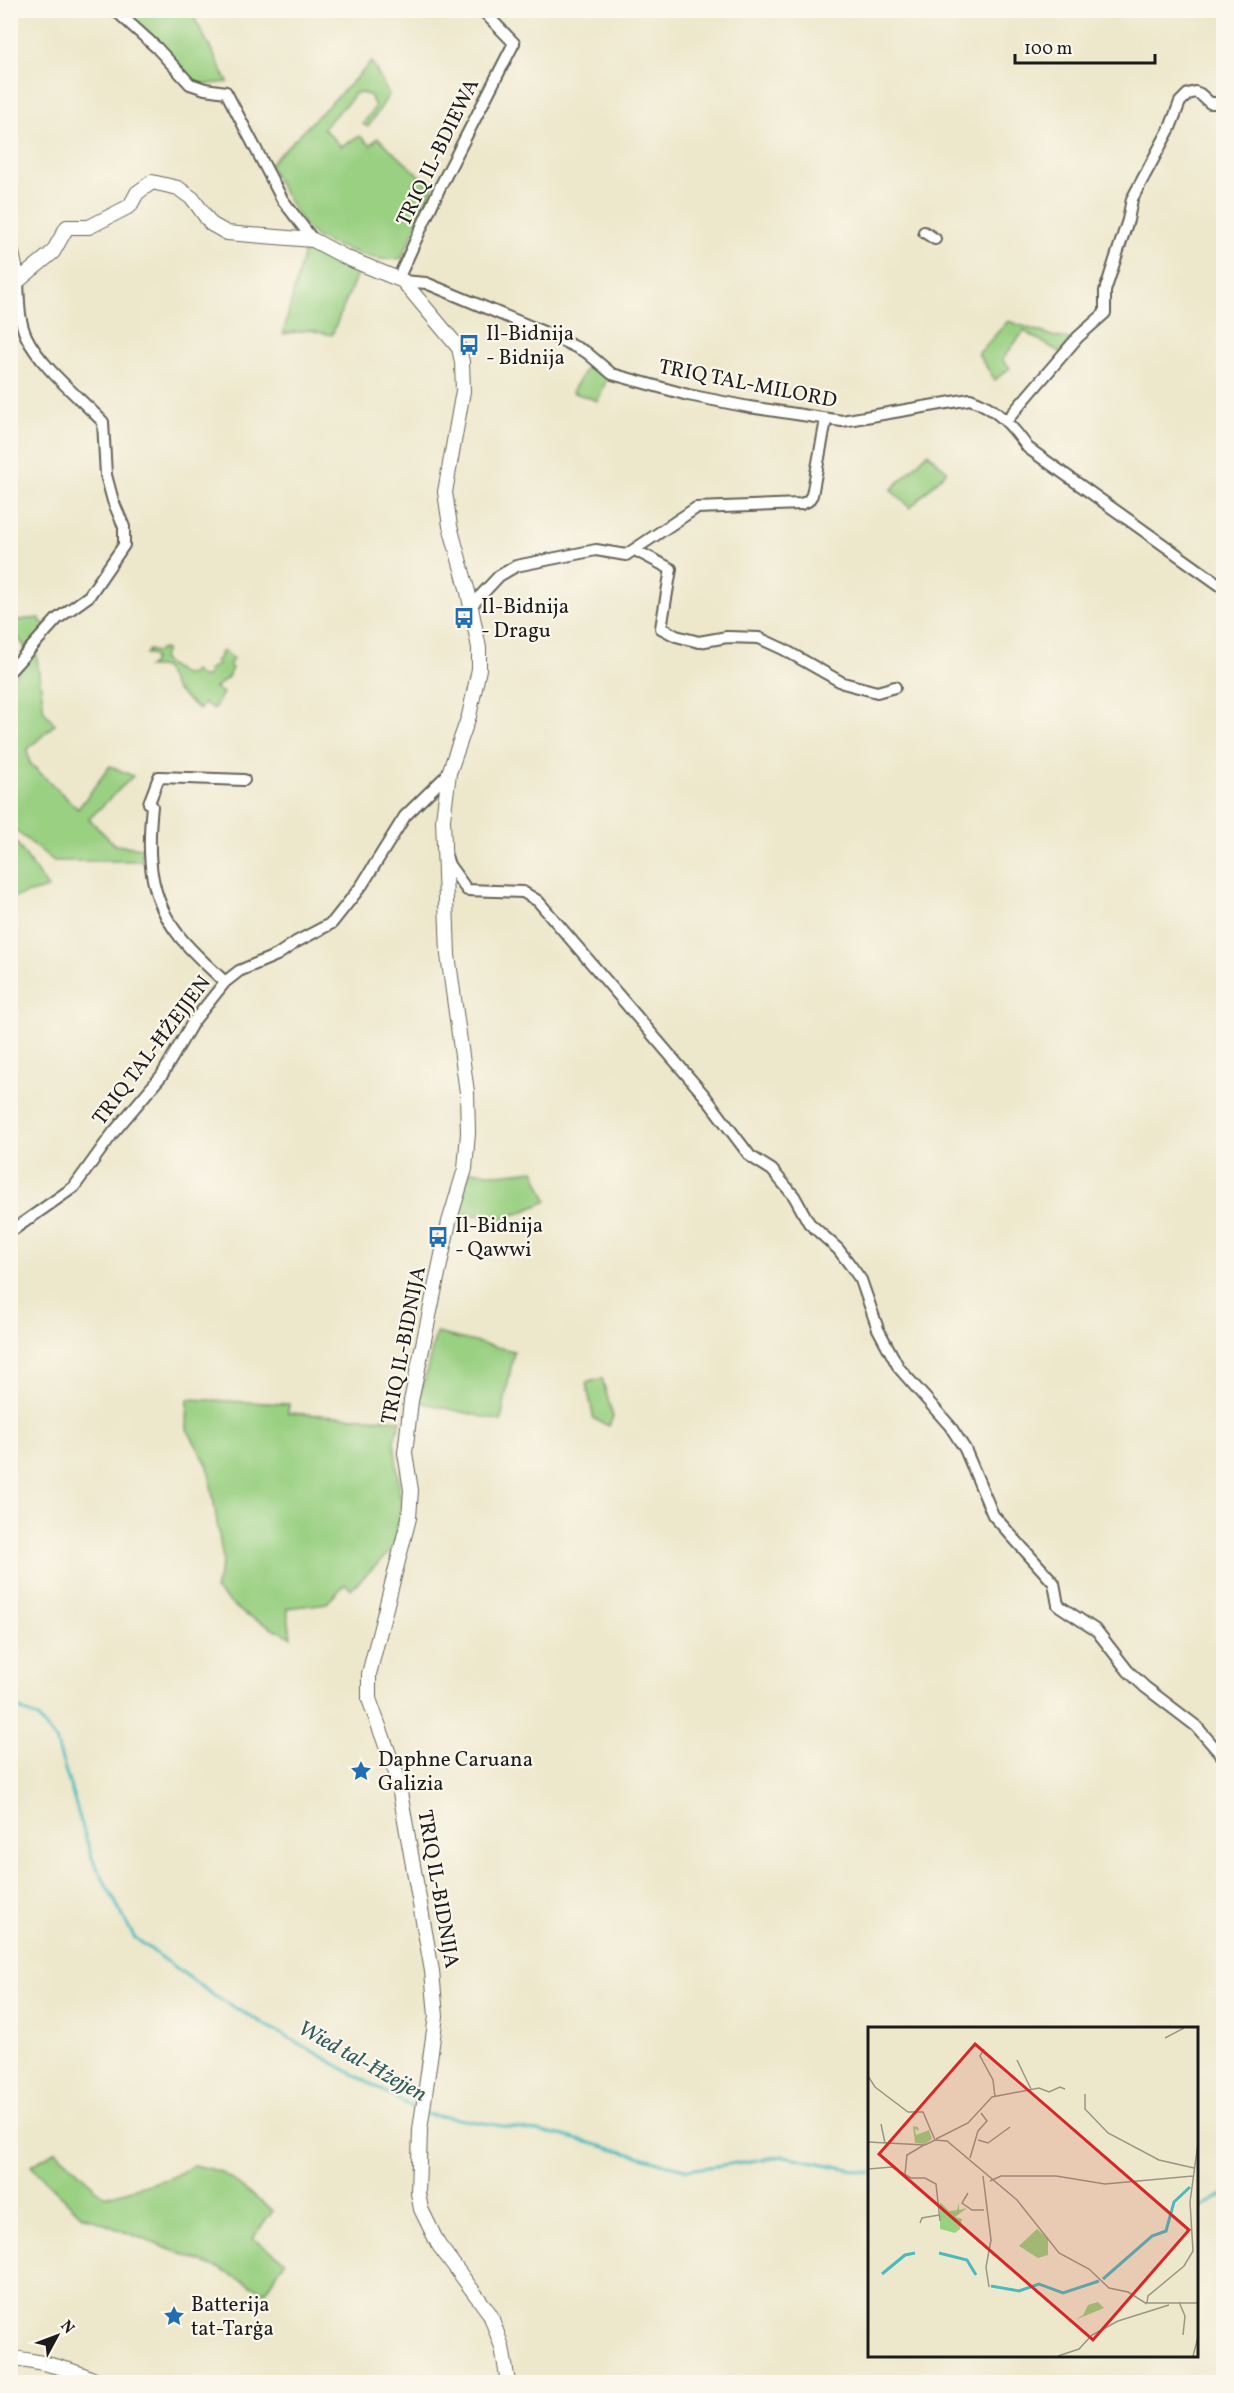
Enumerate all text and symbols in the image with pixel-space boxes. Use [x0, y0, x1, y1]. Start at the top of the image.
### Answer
scale bar [1015, 27, 1154, 65]
text: 100 m [1024, 37, 1073, 62]
street label: TRIQ IL-BDIEWA [390, 74, 487, 231]
place label: Il-Bidnija - Bidnija [486, 320, 574, 373]
bus stop icon: Il-Bidnija - Bidnija [457, 333, 481, 357]
street label: TRIQ TAL-MILORD [656, 353, 839, 416]
place label: Il-Bidnija - Dragu [481, 593, 569, 646]
bus stop icon: Il-Bidnija - Dragu [452, 606, 476, 630]
street label: TRIQ TAL-ĦŻEJJEN [86, 970, 218, 1132]
place label: Il-Bidnija - Qawwi [455, 1212, 543, 1265]
bus stop icon: Il-Bidnija - Qawwi [426, 1225, 450, 1249]
street label: TRIQ IL-BIDNIJA [375, 1264, 434, 1427]
place label: Daphne Caruana Galizia [378, 1746, 533, 1799]
place icon: Daphne Caruana Galizia [349, 1759, 373, 1783]
street label: TRIQ IL-BIDNIJA [409, 1808, 466, 1971]
water label: Wied tal-Ħżejjen [292, 2014, 432, 2110]
inset map [868, 2027, 1198, 2357]
place label: Batterija tat-Tarġa [191, 2291, 274, 2344]
place icon: Batterija tat-Tarġa [162, 2304, 186, 2328]
north arrow [27, 2306, 87, 2366]
text: N [55, 2316, 79, 2339]

